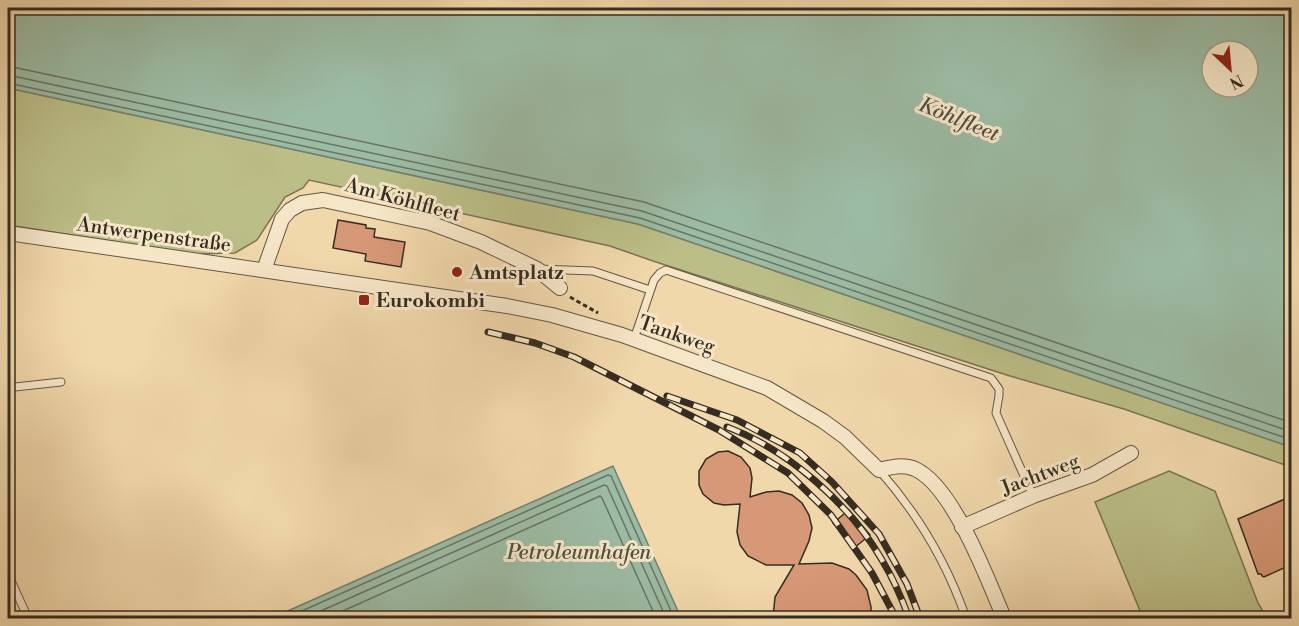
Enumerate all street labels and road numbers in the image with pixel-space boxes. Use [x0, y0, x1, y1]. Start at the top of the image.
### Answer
street label: Am Köhlfleet [341, 173, 463, 228]
street label: Antwerpenstraße [74, 212, 232, 259]
street label: Tankweg [635, 311, 719, 360]
street label: Jachtweg [997, 449, 1084, 502]

